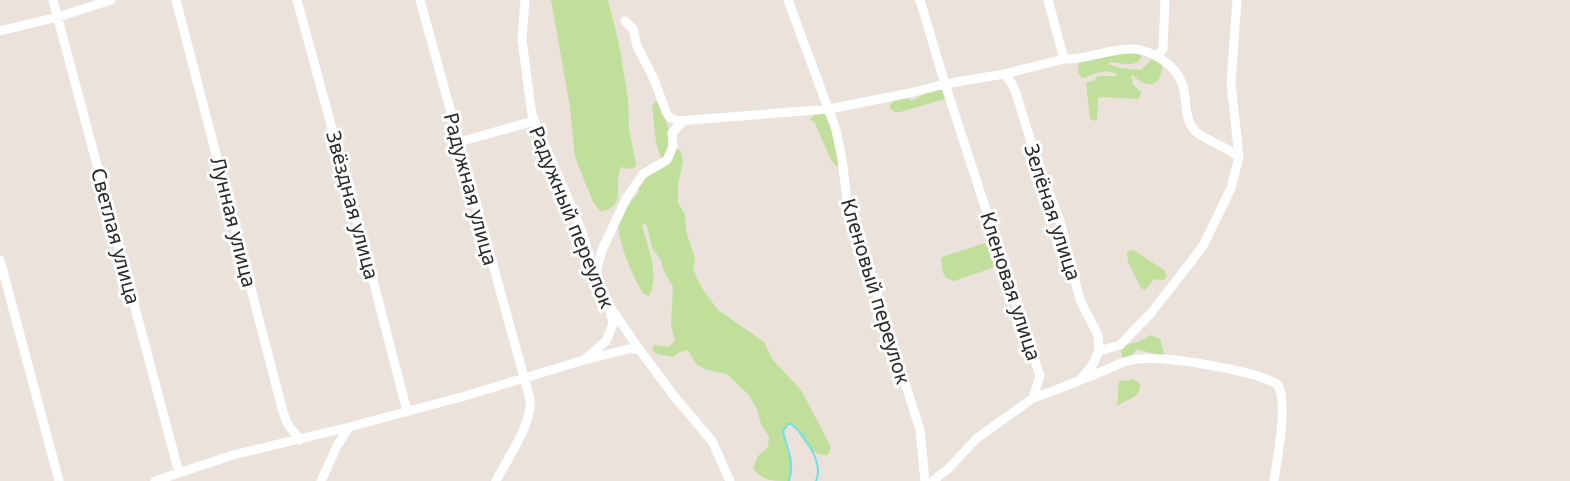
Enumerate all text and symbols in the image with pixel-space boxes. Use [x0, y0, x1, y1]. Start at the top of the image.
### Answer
street label: Радужная улица [438, 110, 504, 268]
street label: Радужный переулок [523, 122, 621, 313]
street label: Звёздная улица [320, 128, 386, 282]
street label: Зелёная улица [1018, 140, 1088, 284]
street label: Лунная улица [205, 154, 263, 290]
street label: Светлая улица [85, 165, 147, 307]
street label: Кленовый переулок [835, 195, 917, 387]
street label: Кленовая улица [974, 208, 1048, 364]

